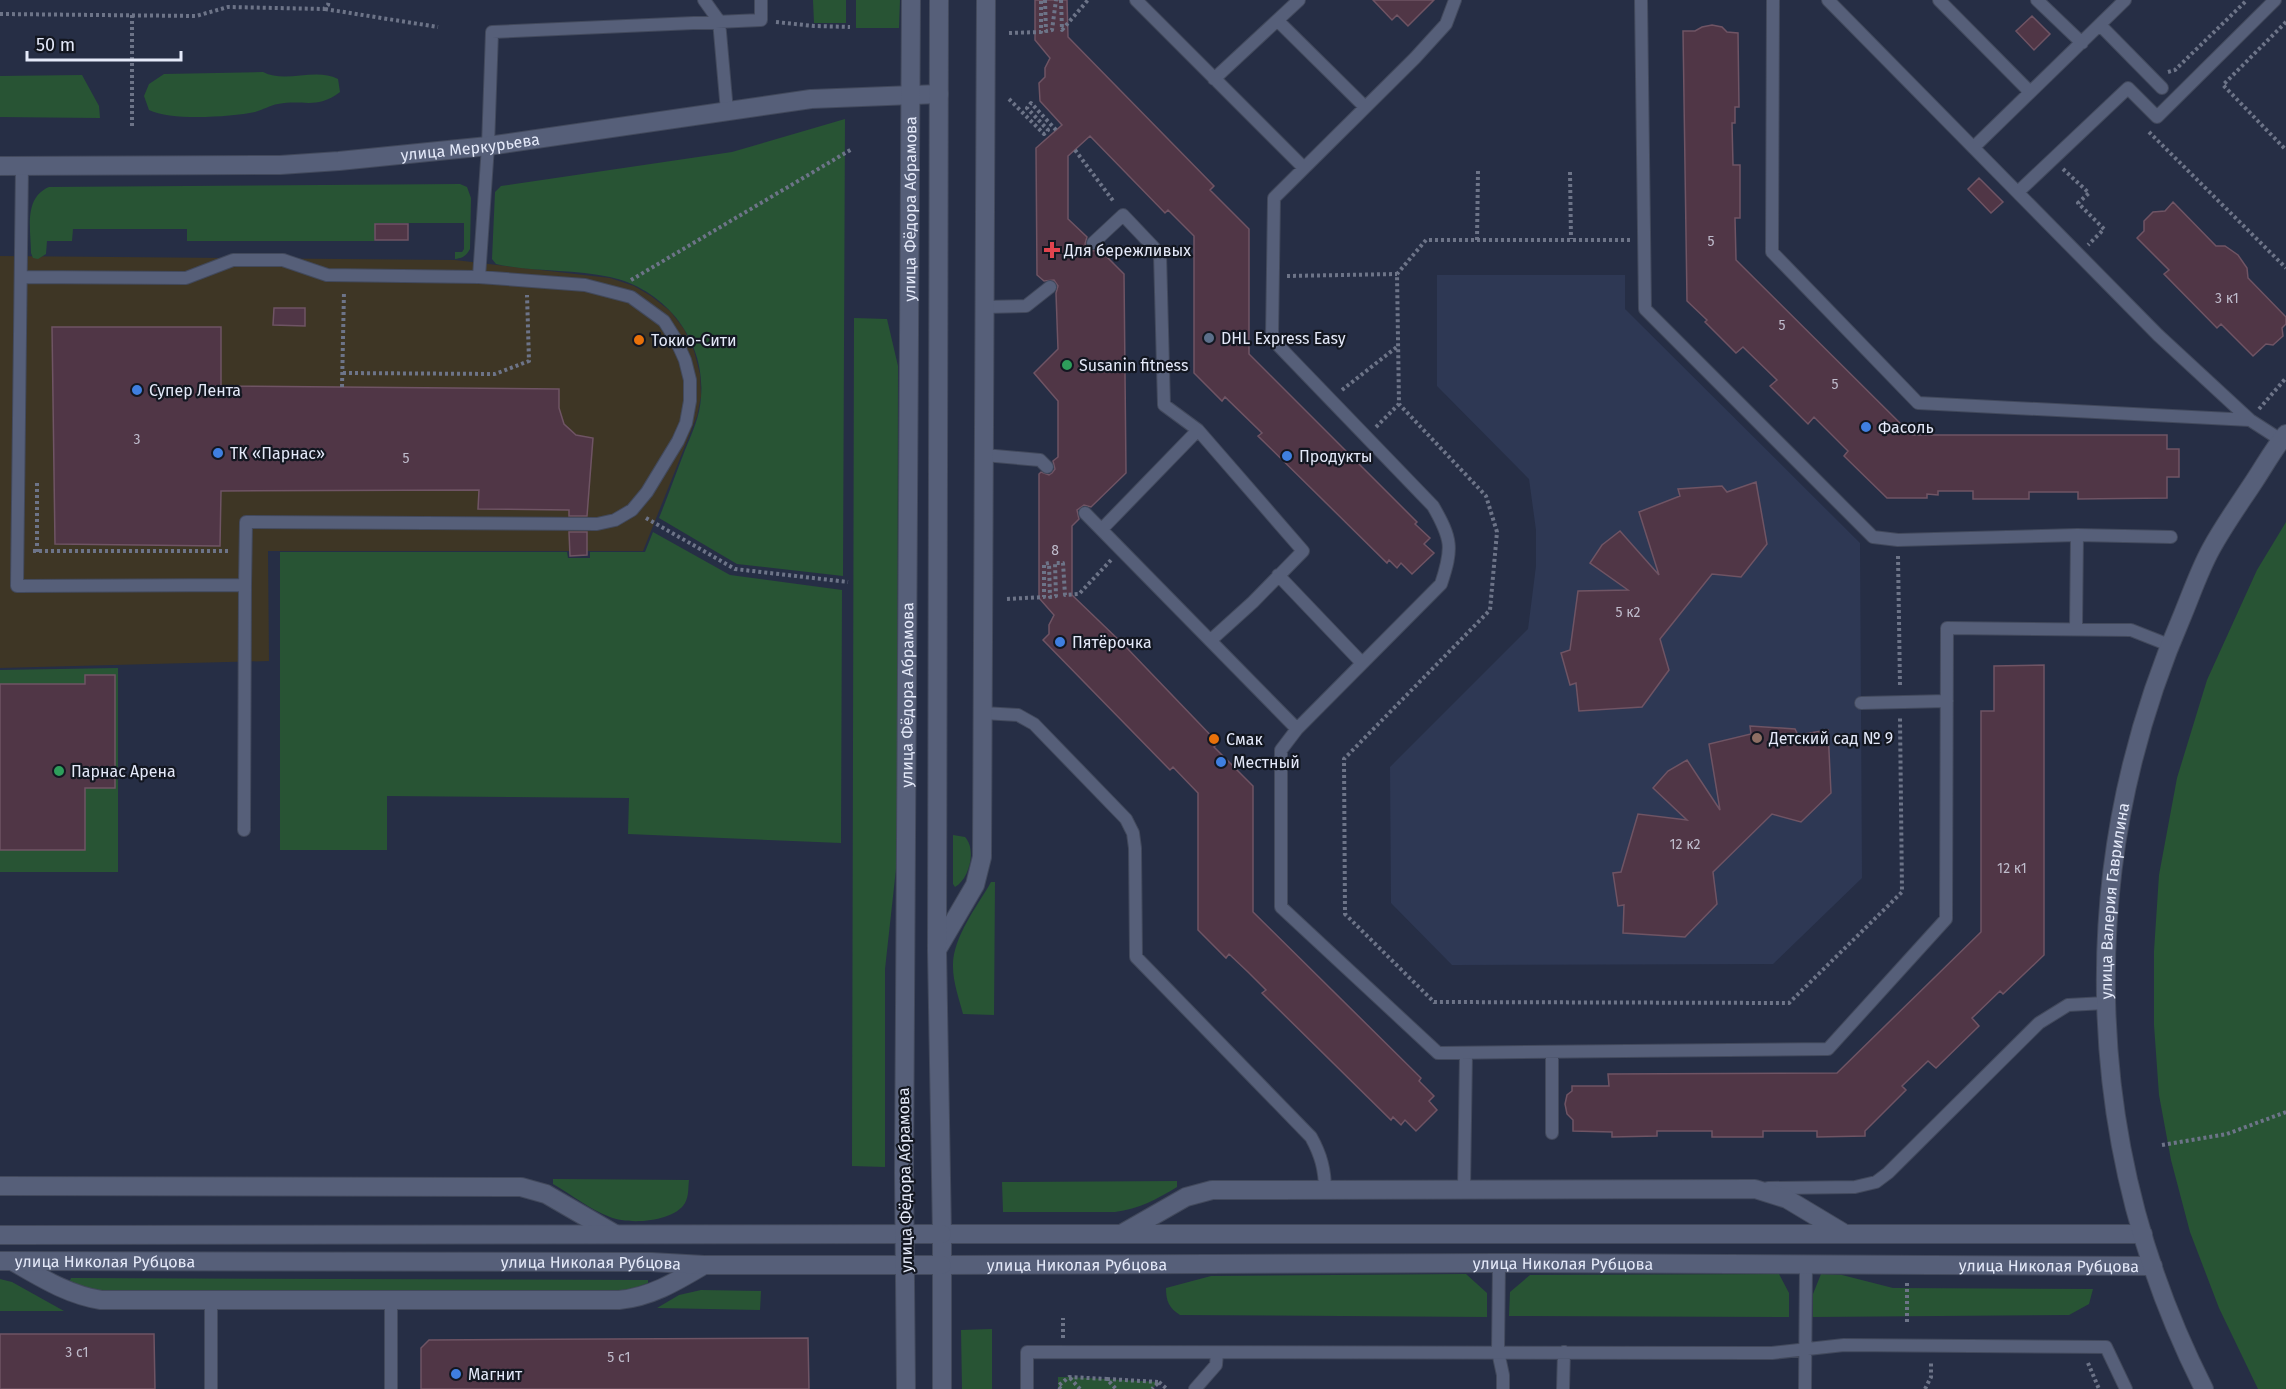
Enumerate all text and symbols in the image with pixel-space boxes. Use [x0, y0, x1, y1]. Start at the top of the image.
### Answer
scale bar [27, 24, 182, 62]
text: 50 m [36, 34, 75, 56]
street label: улица Фёдора Абрамова [900, 116, 920, 302]
street label: улица Меркурьева [400, 129, 541, 164]
house number: 5 [1707, 233, 1715, 250]
place label: Для бережливых [1063, 241, 1191, 260]
marker: Для бережливых [1045, 243, 1059, 257]
house number: 3 к1 [2215, 290, 2239, 307]
house number: 5 [1778, 317, 1786, 334]
place label: DHL Express Easy [1221, 329, 1346, 348]
place label: Токио-Сити [651, 331, 737, 350]
marker: DHL Express Easy [1202, 331, 1216, 345]
marker: Токио-Сити [632, 333, 646, 347]
place label: Susanin fitness [1079, 356, 1188, 375]
marker: Susanin fitness [1060, 358, 1074, 372]
house number: 5 [1831, 376, 1839, 393]
place label: Супер Лента [149, 381, 241, 400]
marker: Супер Лента [130, 383, 144, 397]
place label: Фасоль [1878, 418, 1934, 437]
marker: Фасоль [1859, 420, 1873, 434]
house number: 3 [134, 431, 141, 448]
place label: ТК «Парнас» [230, 444, 325, 463]
marker: ТК «Парнас» [211, 446, 225, 460]
place label: Продукты [1299, 447, 1373, 466]
marker: Продукты [1280, 449, 1294, 463]
house number: 5 [402, 450, 410, 467]
house number: 8 [1051, 542, 1059, 559]
street label: улица Фёдора Абрамова [897, 602, 917, 788]
house number: 5 к2 [1616, 604, 1641, 621]
place label: Пятёрочка [1072, 633, 1152, 652]
marker: Пятёрочка [1053, 635, 1067, 649]
place label: Детский сад № 9 [1768, 729, 1893, 748]
place label: Смак [1226, 730, 1263, 749]
marker: Детский сад № 9 [1750, 731, 1764, 745]
marker: Смак [1207, 732, 1221, 746]
place label: Местный [1233, 753, 1300, 772]
marker: Местный [1214, 755, 1228, 769]
place label: Парнас Арена [71, 762, 176, 781]
marker: Парнас Арена [52, 764, 66, 778]
street label: улица Валерия Гаврилина [2096, 801, 2133, 1000]
house number: 12 к2 [1670, 836, 1701, 853]
house number: 12 к1 [1997, 860, 2027, 877]
street label: улица Фёдора Абрамова [894, 1087, 916, 1273]
street label: улица Николая Рубцова [15, 1252, 195, 1271]
street label: улица Николая Рубцова [501, 1252, 682, 1273]
street label: улица Николая Рубцова [1473, 1253, 1653, 1273]
street label: улица Николая Рубцова [987, 1255, 1167, 1274]
street label: улица Николая Рубцова [1959, 1256, 2139, 1275]
house number: 3 с1 [65, 1344, 89, 1361]
house number: 5 с1 [607, 1349, 631, 1366]
place label: Магнит [468, 1365, 523, 1384]
marker: Магнит [449, 1367, 463, 1381]

